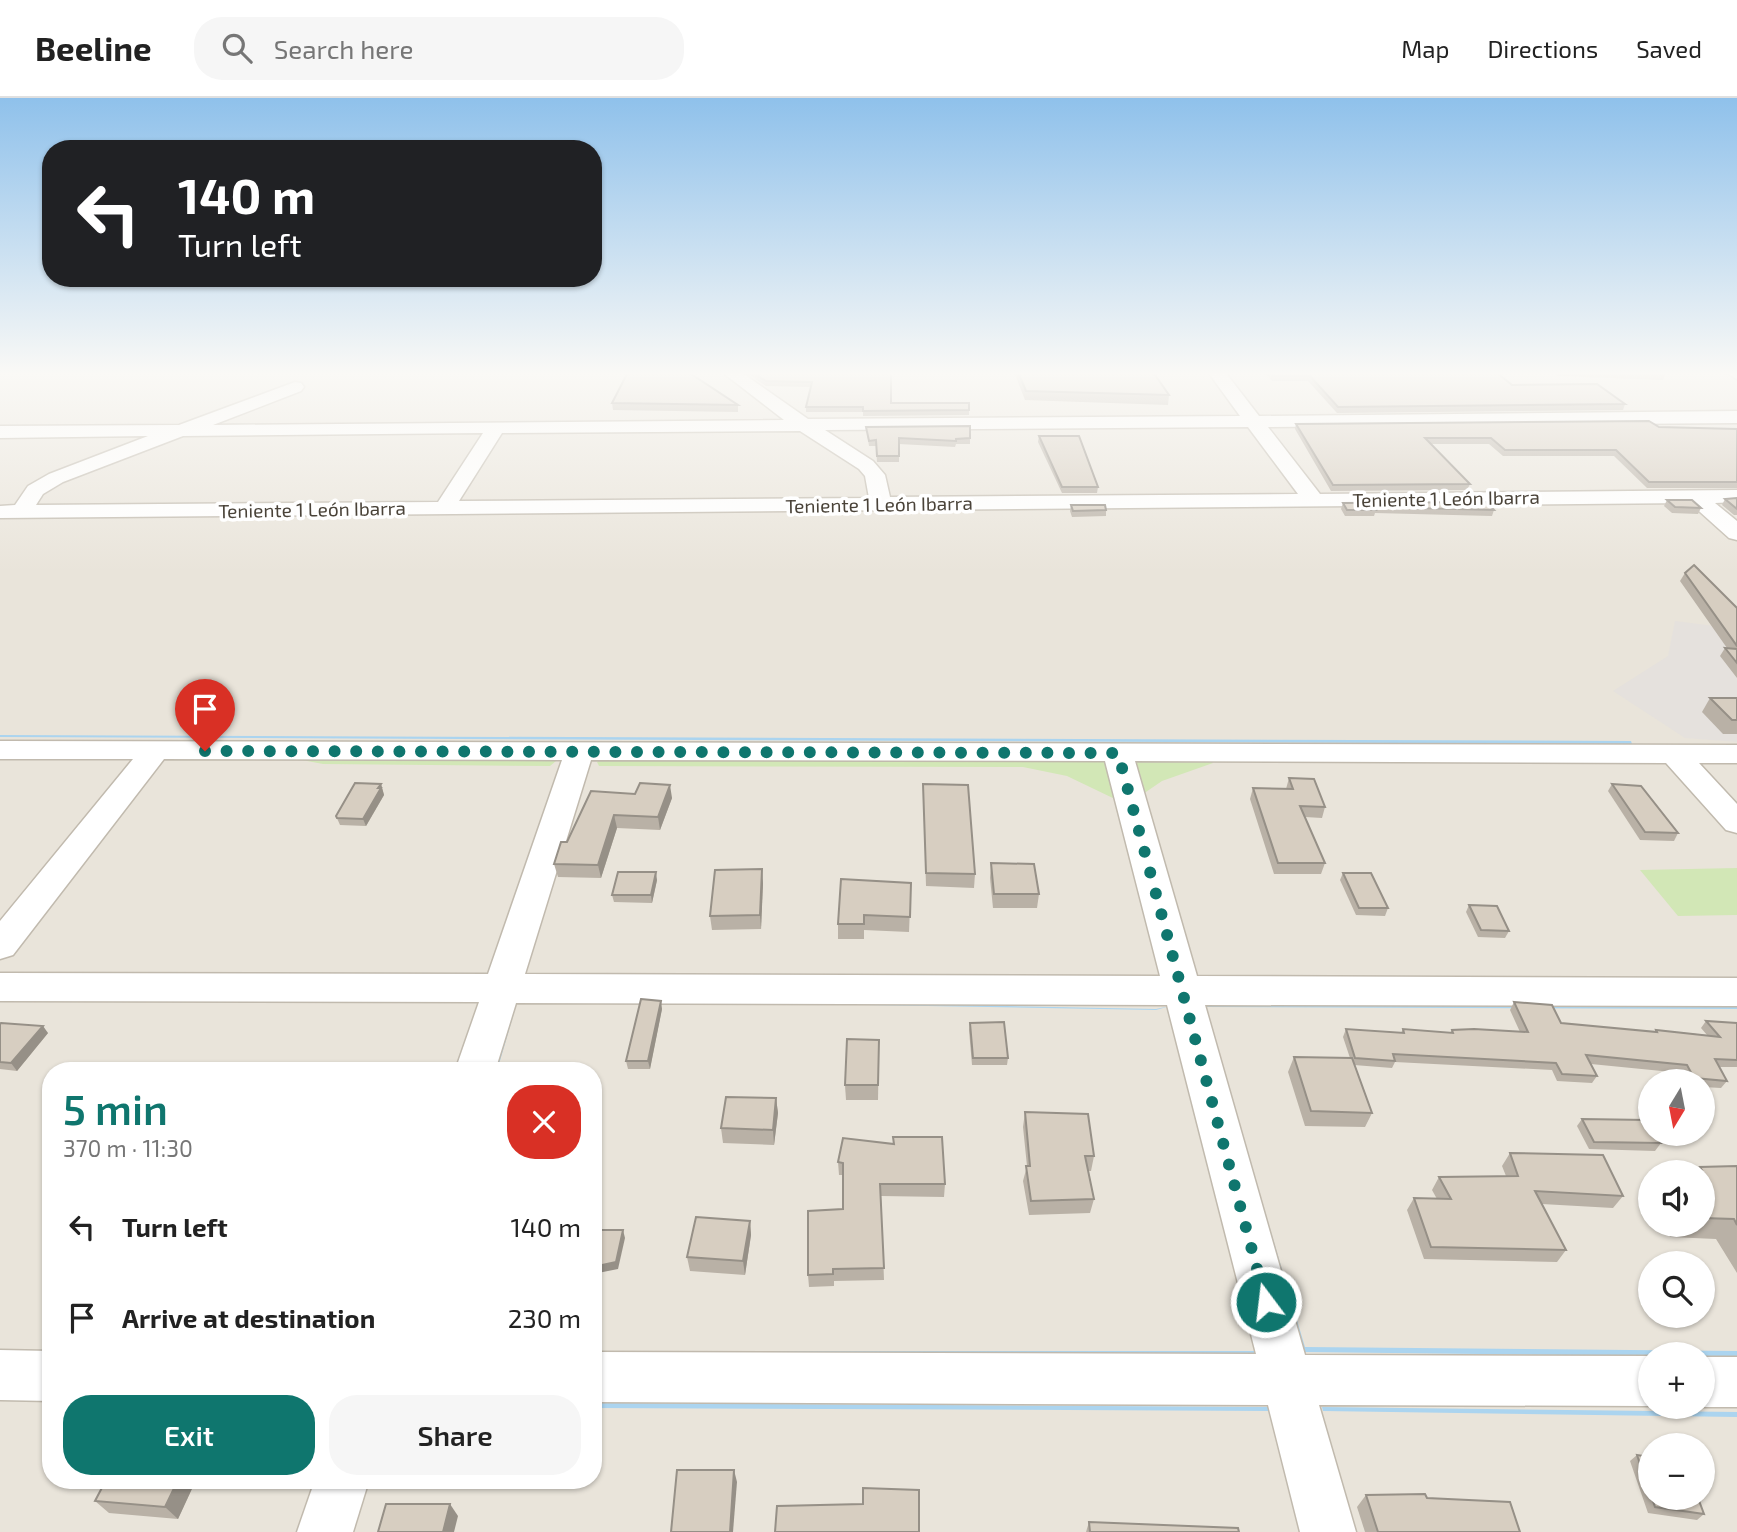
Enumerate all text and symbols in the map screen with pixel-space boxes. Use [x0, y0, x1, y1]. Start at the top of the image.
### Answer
search box [194, 17, 684, 80]
text: Beeline [35, 28, 152, 68]
icon: search [218, 29, 256, 67]
text: Search here [274, 33, 413, 64]
text: Map [1401, 34, 1449, 63]
text: Directions [1487, 34, 1598, 63]
text: Saved [1636, 34, 1702, 63]
text: 140 m [178, 165, 315, 224]
icon: left [63, 168, 154, 259]
text: Turn left [178, 225, 302, 263]
street label: Teniente 1 León Ibarra [1352, 485, 1540, 511]
street label: Teniente 1 León Ibarra [785, 491, 973, 517]
street label: Teniente 1 León Ibarra [218, 496, 406, 522]
pin [175, 679, 235, 751]
icon: arrive [186, 690, 224, 728]
north arrow [1638, 1069, 1715, 1146]
map controls [1638, 1069, 1715, 1510]
text: 5 min [63, 1083, 168, 1133]
button: close [507, 1085, 581, 1159]
text: 370 m · 11:30 [63, 1134, 193, 1162]
button: sound [1638, 1160, 1715, 1237]
icon: left [63, 1208, 101, 1246]
text: Turn left [122, 1211, 228, 1242]
text: 140 m [510, 1211, 581, 1242]
button: search [1638, 1251, 1715, 1328]
position arrow [1229, 1265, 1303, 1339]
icon: arrive [63, 1299, 101, 1337]
text: Arrive at destination [122, 1302, 375, 1333]
text: 230 m [508, 1302, 581, 1333]
button: + [1638, 1342, 1715, 1419]
button: Exit [63, 1395, 315, 1475]
button: Share [329, 1395, 581, 1475]
button: − [1638, 1433, 1715, 1510]

